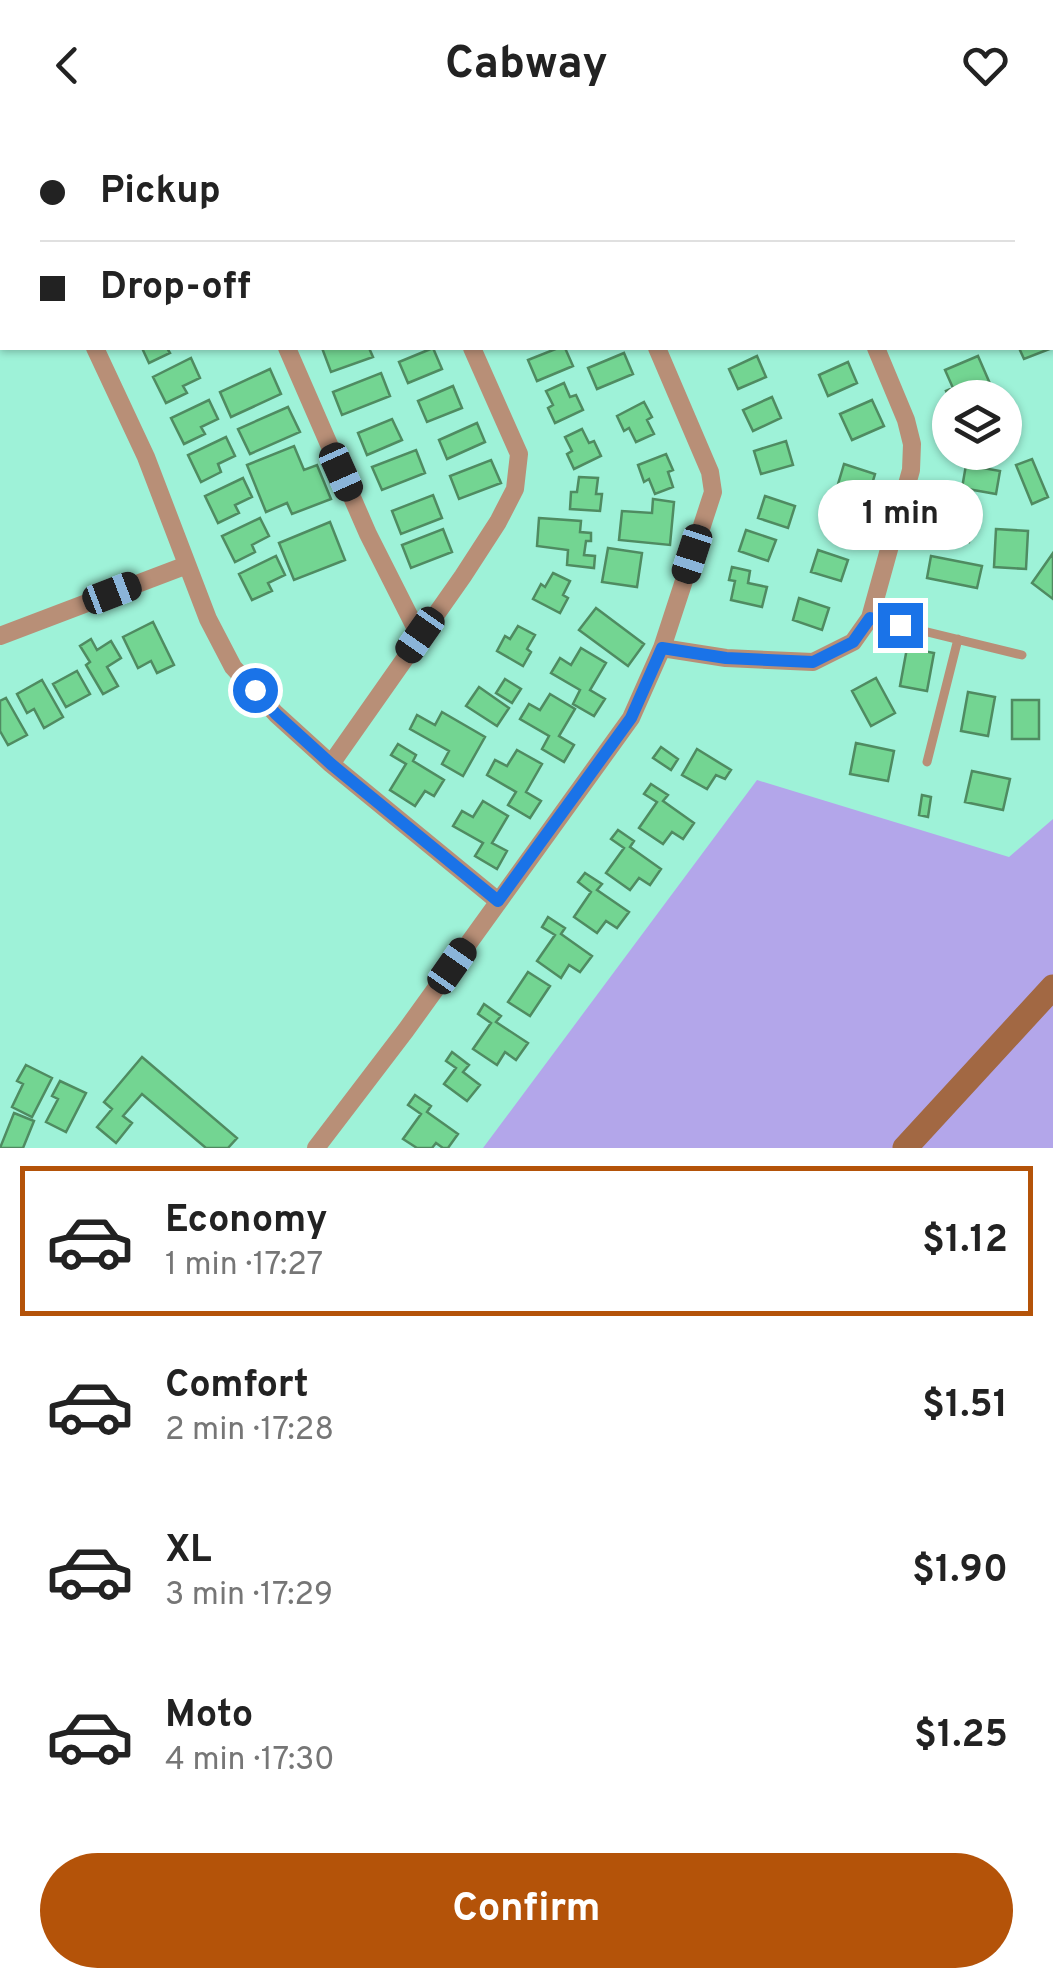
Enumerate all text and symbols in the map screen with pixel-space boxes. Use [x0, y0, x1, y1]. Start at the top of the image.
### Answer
text: Cabway [445, 37, 608, 94]
icon: back [40, 38, 95, 93]
icon: heart [958, 38, 1013, 93]
text: Pickup [100, 168, 221, 217]
text: Drop-off [100, 264, 251, 313]
map controls [932, 380, 1022, 470]
button: layers [932, 380, 1022, 470]
car [315, 438, 367, 506]
callout: 1 min [818, 480, 982, 550]
text: 1 min [862, 495, 939, 535]
car [668, 521, 716, 587]
car [79, 568, 145, 618]
car [391, 602, 449, 668]
route end [878, 603, 923, 648]
route start [233, 668, 278, 713]
car [423, 933, 481, 999]
icon: car [45, 1196, 135, 1286]
text: Economy [165, 1197, 327, 1246]
text: $1.12 [922, 1217, 1008, 1266]
text: 1 min · 17:27 [165, 1246, 323, 1286]
icon: car [45, 1361, 135, 1451]
text: Comfort [165, 1362, 309, 1411]
text: $1.51 [922, 1382, 1008, 1431]
text: 2 min · 17:28 [165, 1411, 334, 1451]
icon: car [45, 1526, 135, 1616]
text: XL [165, 1527, 212, 1576]
text: $1.90 [912, 1547, 1008, 1596]
text: 3 min · 17:29 [165, 1576, 333, 1616]
icon: car [45, 1691, 135, 1781]
text: Moto [165, 1692, 253, 1741]
text: $1.25 [914, 1712, 1008, 1761]
text: 4 min · 17:30 [165, 1741, 335, 1781]
button: Confirm [40, 1853, 1013, 1968]

